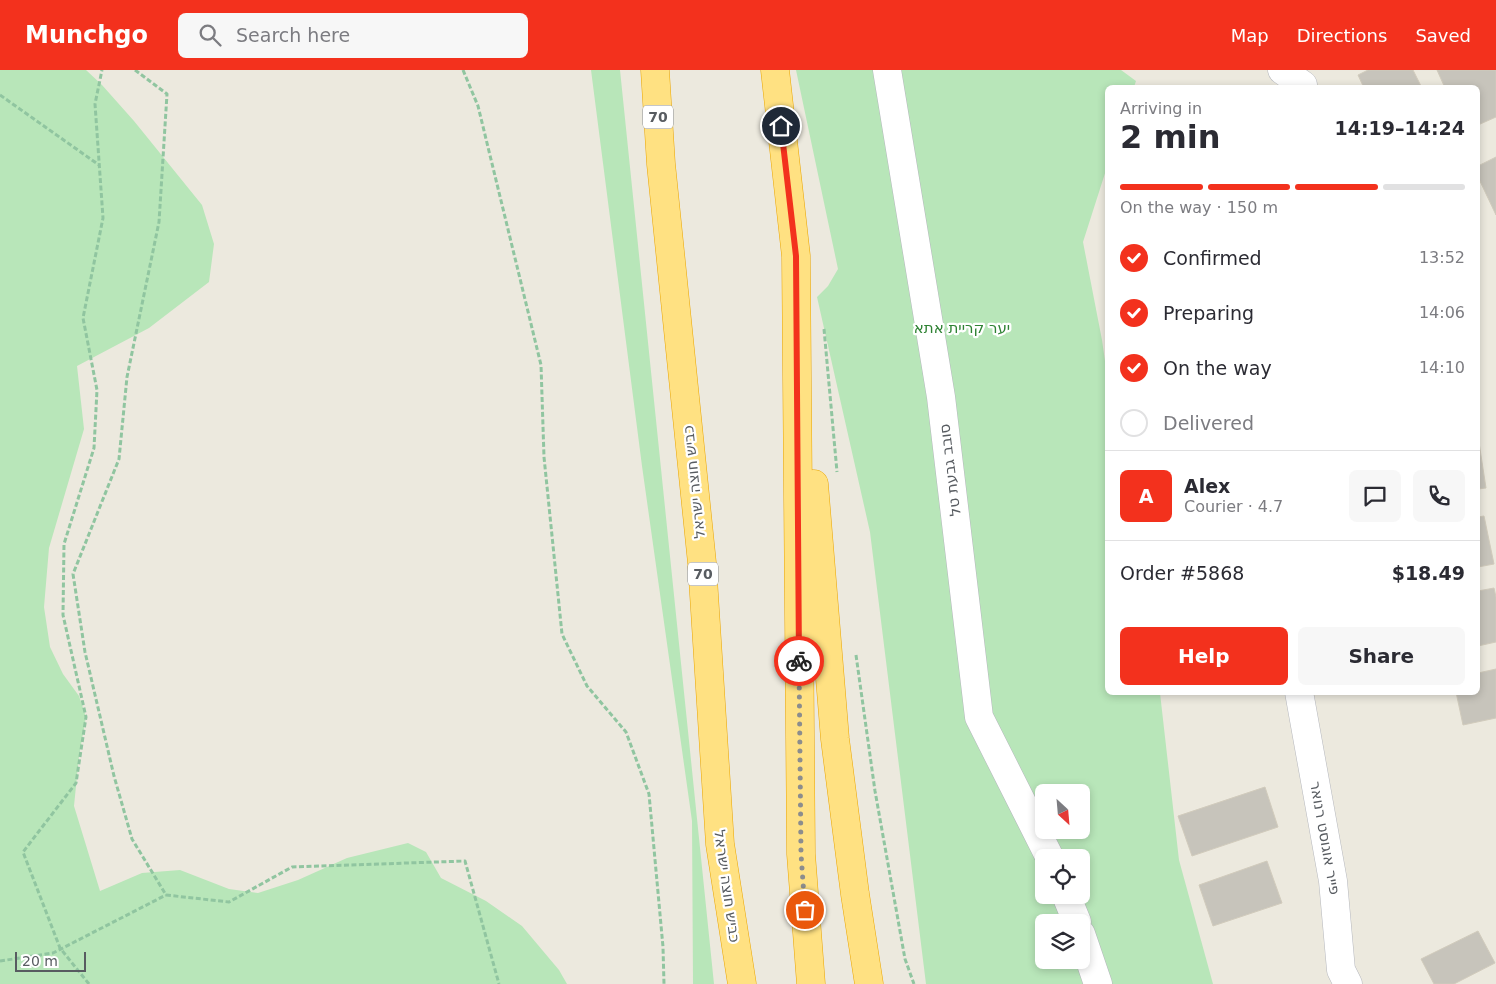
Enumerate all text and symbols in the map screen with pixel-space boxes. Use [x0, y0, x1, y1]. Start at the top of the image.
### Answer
search box [178, 13, 528, 58]
text: Munchgo [25, 21, 148, 49]
icon: search [196, 21, 224, 49]
text: Search here [236, 24, 350, 46]
text: Map [1231, 25, 1269, 46]
text: Directions [1297, 25, 1387, 46]
text: Saved [1415, 25, 1471, 46]
text: Arriving in [1120, 99, 1202, 118]
pin [760, 105, 802, 147]
road number: 70 [643, 106, 673, 128]
icon: home [767, 112, 795, 140]
text: 14:19–14:24 [1335, 117, 1465, 139]
text: 2 min [1120, 118, 1221, 156]
text: On the way · 150 m [1120, 198, 1278, 217]
icon: check [1120, 244, 1148, 272]
text: Confirmed [1163, 247, 1262, 269]
text: 13:52 [1419, 248, 1465, 267]
icon: check [1120, 299, 1148, 327]
text: Preparing [1163, 302, 1254, 324]
text: 14:06 [1419, 303, 1465, 322]
park label: יער קריית אתא [914, 319, 1010, 337]
icon: check [1120, 354, 1148, 382]
text: On the way [1163, 357, 1272, 379]
text: 14:10 [1419, 358, 1465, 377]
text: Delivered [1163, 412, 1254, 434]
street label: סובב גבעת טל [935, 423, 965, 517]
street label: כביש חוצה ישראל [679, 424, 709, 539]
button: chat [1349, 470, 1401, 522]
button: phone [1413, 470, 1465, 522]
text: Alex [1184, 475, 1230, 497]
text: A [1139, 485, 1153, 507]
text: Courier · 4.7 [1184, 497, 1283, 516]
road number: 70 [688, 562, 718, 586]
text: Order #5868 [1120, 562, 1244, 584]
text: $18.49 [1392, 562, 1465, 584]
button: Help [1120, 627, 1288, 685]
button: Share [1298, 627, 1465, 685]
courier [774, 636, 824, 686]
icon: bike [785, 647, 813, 675]
street label: פייר אוגוסט רנואר [1306, 780, 1344, 896]
north arrow [1035, 784, 1090, 839]
map controls [1035, 784, 1090, 969]
street label: כביש חוצה ישראל [710, 828, 744, 944]
button: locate [1035, 849, 1090, 904]
pin [784, 889, 826, 931]
icon: bag [791, 896, 819, 924]
button: layers [1035, 914, 1090, 969]
scale bar [15, 949, 86, 972]
text: 20 m [22, 953, 58, 969]

